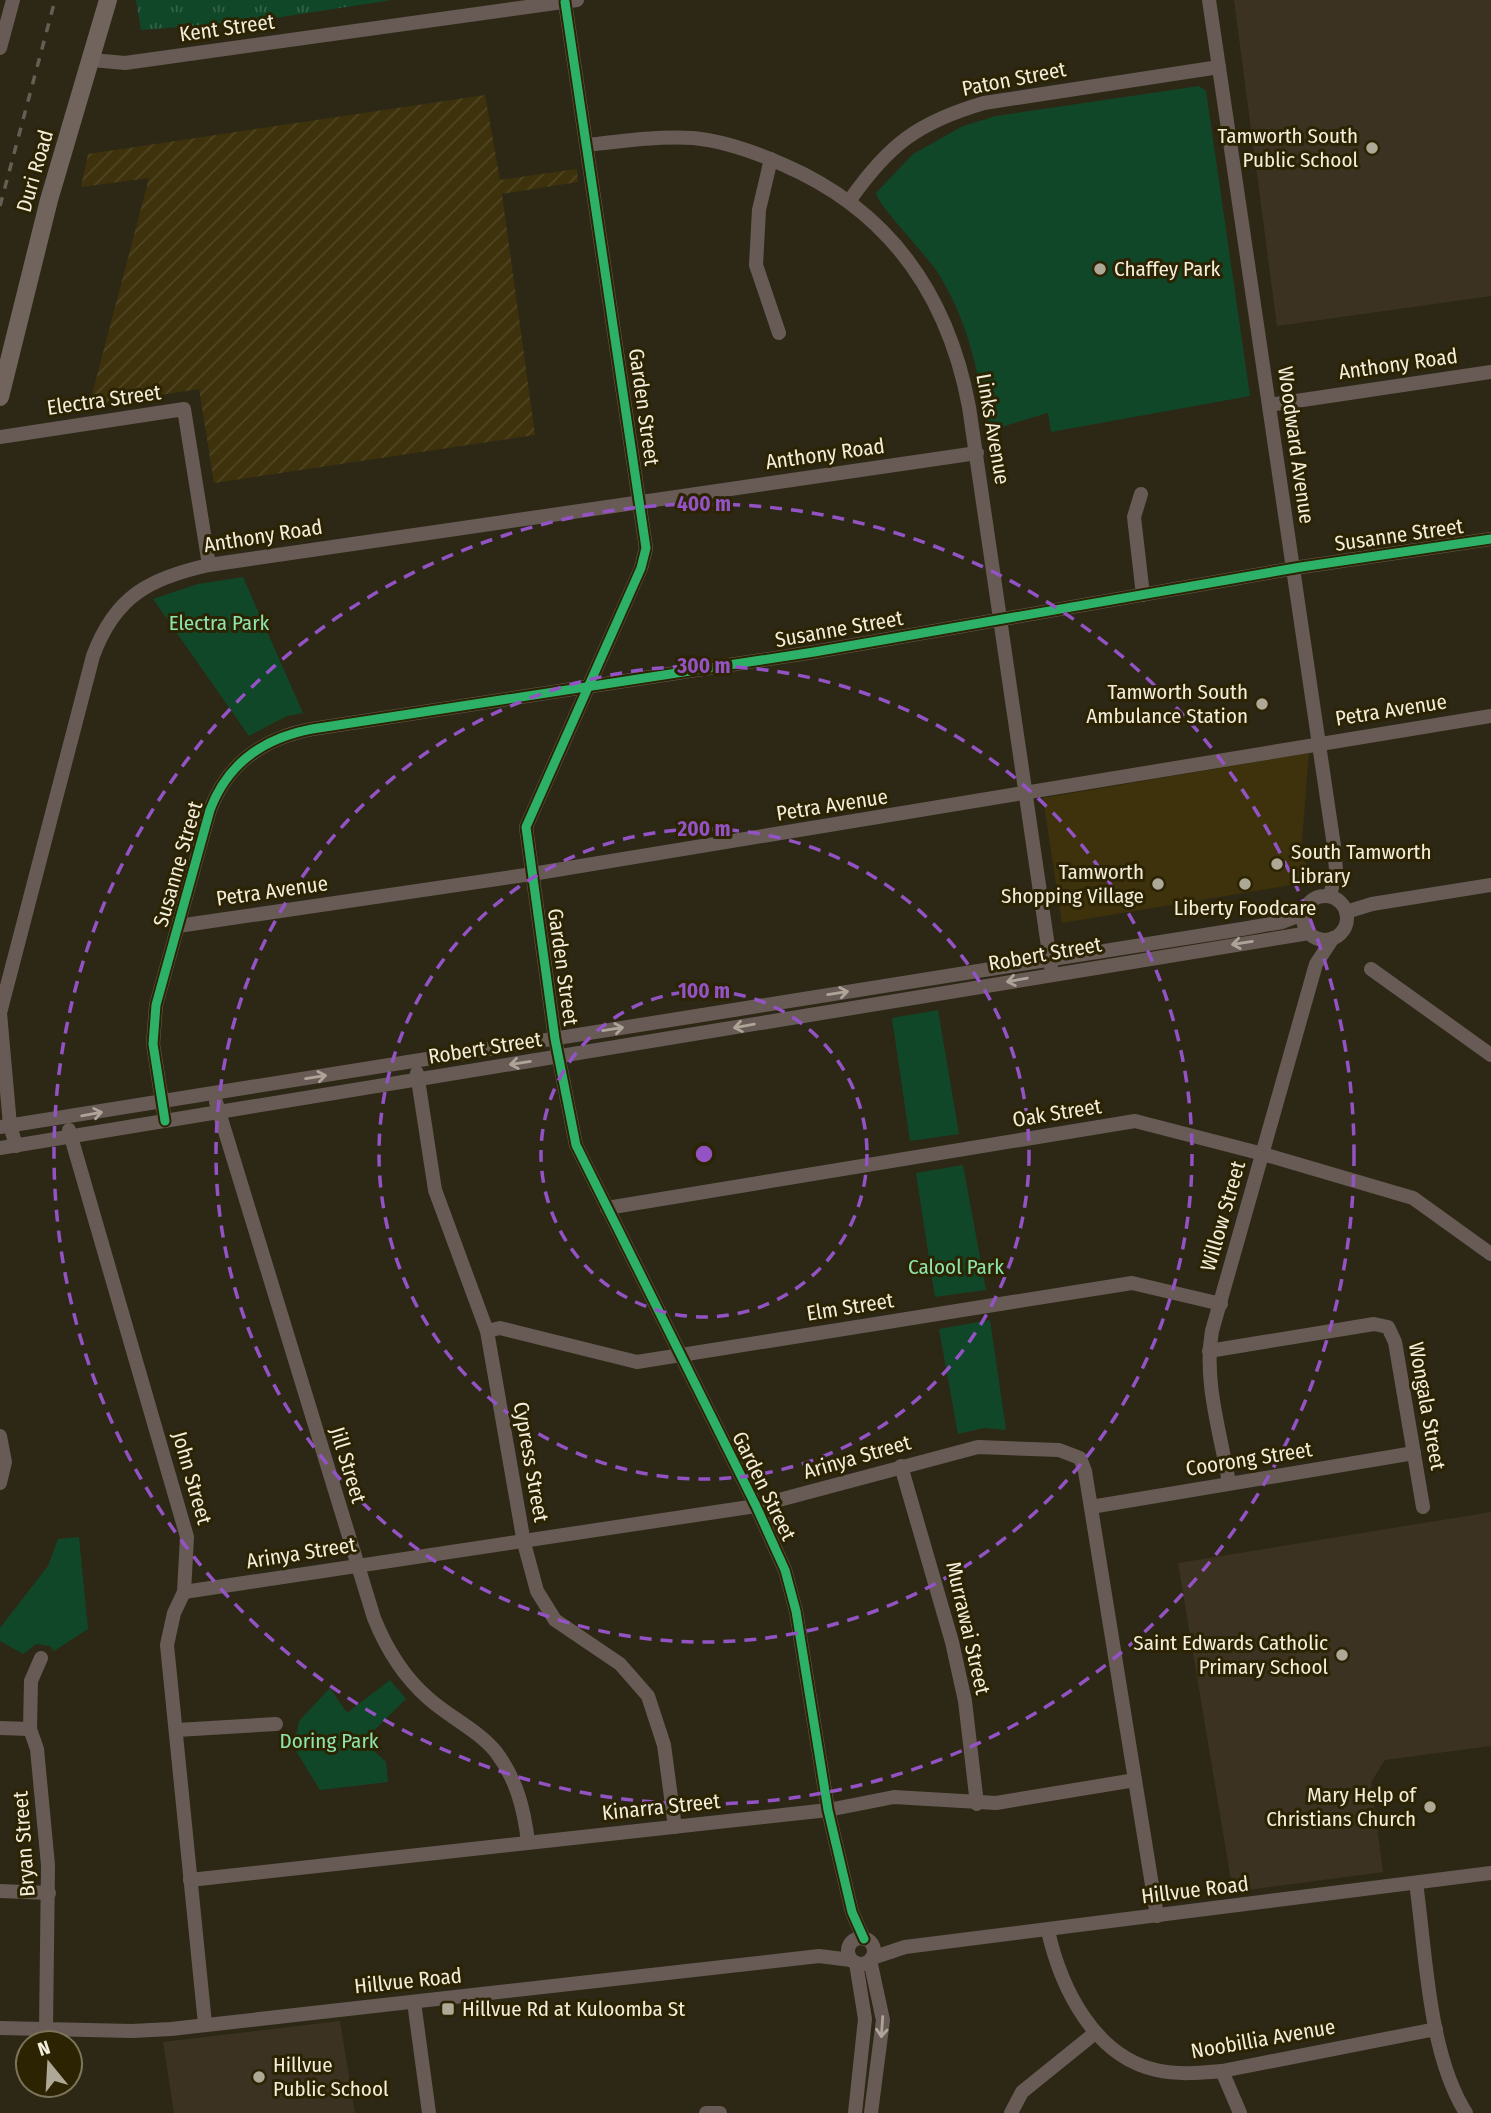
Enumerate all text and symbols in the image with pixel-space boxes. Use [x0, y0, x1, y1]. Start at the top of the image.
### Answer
street label: Kent Street [178, 8, 276, 48]
street label: Paton Street [960, 56, 1068, 102]
place label: Tamworth South Public School [1218, 123, 1358, 173]
street label: Duri Road [11, 127, 59, 215]
marker: Tamworth South Public School [1364, 140, 1380, 156]
place label: Chaffey Park [1114, 256, 1221, 282]
marker: Chaffey Park [1092, 261, 1108, 277]
street label: Anthony Road [1337, 343, 1459, 385]
street label: Garden Street [623, 347, 665, 468]
street label: Woodward Avenue [1272, 365, 1320, 525]
street label: Links Avenue [970, 371, 1016, 487]
street label: Electra Street [45, 379, 163, 421]
street label: Anthony Road [764, 433, 886, 475]
text: 400 m [677, 491, 731, 517]
street label: Susanne Street [1333, 513, 1465, 557]
street label: Anthony Road [202, 514, 324, 558]
street label: Susanne Street [773, 605, 905, 653]
park label: Electra Park [169, 610, 269, 636]
text: 300 m [676, 653, 731, 679]
place label: Tamworth South Ambulance Station [1086, 679, 1248, 729]
street label: Petra Avenue [1333, 688, 1449, 732]
marker: Tamworth South Ambulance Station [1254, 696, 1270, 712]
street label: Petra Avenue [774, 783, 890, 827]
street label: Susanne Street [148, 798, 208, 930]
text: 200 m [676, 816, 731, 842]
place label: South Tamworth Library [1291, 839, 1432, 889]
marker: South Tamworth Library [1269, 856, 1285, 872]
place label: Tamworth Shopping Village [1001, 859, 1144, 909]
street label: Petra Avenue [214, 870, 330, 912]
marker: Tamworth Shopping Village [1150, 876, 1166, 892]
marker: Liberty Foodcare [1237, 876, 1253, 892]
place label: Liberty Foodcare [1174, 895, 1316, 921]
street label: Garden Street [542, 907, 584, 1028]
street label: Robert Street [986, 931, 1104, 977]
one-way arrow [1231, 937, 1253, 950]
one-way arrow [1006, 974, 1029, 987]
text: 100 m [678, 978, 730, 1004]
one-way arrow [826, 986, 849, 999]
one-way arrow [733, 1020, 756, 1033]
one-way arrow [602, 1022, 624, 1035]
street label: Robert Street [426, 1026, 544, 1070]
one-way arrow [509, 1057, 532, 1070]
one-way arrow [304, 1070, 327, 1083]
street label: Oak Street [1011, 1093, 1103, 1133]
one-way arrow [80, 1107, 103, 1120]
centre of rings [692, 1142, 716, 1166]
street label: Willow Street [1195, 1158, 1251, 1274]
park label: Calool Park [908, 1254, 1004, 1280]
street label: Elm Street [805, 1287, 896, 1327]
street label: Wongala Street [1403, 1340, 1451, 1472]
street label: Cypress Street [508, 1400, 554, 1524]
street label: Jill Street [324, 1424, 372, 1507]
street label: Garden Street [726, 1427, 802, 1545]
street label: John Street [166, 1429, 218, 1528]
street label: Arinya Street [800, 1429, 914, 1485]
street label: Coorong Street [1184, 1436, 1314, 1482]
street label: Arinya Street [244, 1531, 358, 1574]
street label: Murrawai Street [940, 1559, 996, 1697]
place label: Saint Edwards Catholic Primary School [1133, 1630, 1328, 1680]
marker: Saint Edwards Catholic Primary School [1334, 1647, 1350, 1663]
park label: Doring Park [279, 1728, 379, 1754]
place label: Mary Help of Christians Church [1266, 1782, 1418, 1832]
street label: Kinarra Street [601, 1788, 721, 1826]
street label: Bryan Street [7, 1790, 41, 1898]
marker: Mary Help of Christians Church [1422, 1799, 1438, 1815]
street label: Hillvue Road [1140, 1871, 1250, 1909]
street label: Hillvue Road [353, 1962, 463, 2000]
place label: Hillvue Rd at Kuloomba St [462, 1996, 685, 2022]
marker: Hillvue Rd at Kuloomba St [440, 2001, 456, 2017]
street label: Noobillia Avenue [1189, 2014, 1337, 2064]
one-way arrow [875, 2015, 888, 2038]
north arrow [14, 2029, 84, 2099]
text: N [35, 2036, 53, 2061]
place label: Hillvue Public School [273, 2052, 389, 2102]
marker: Hillvue Public School [251, 2069, 267, 2085]

